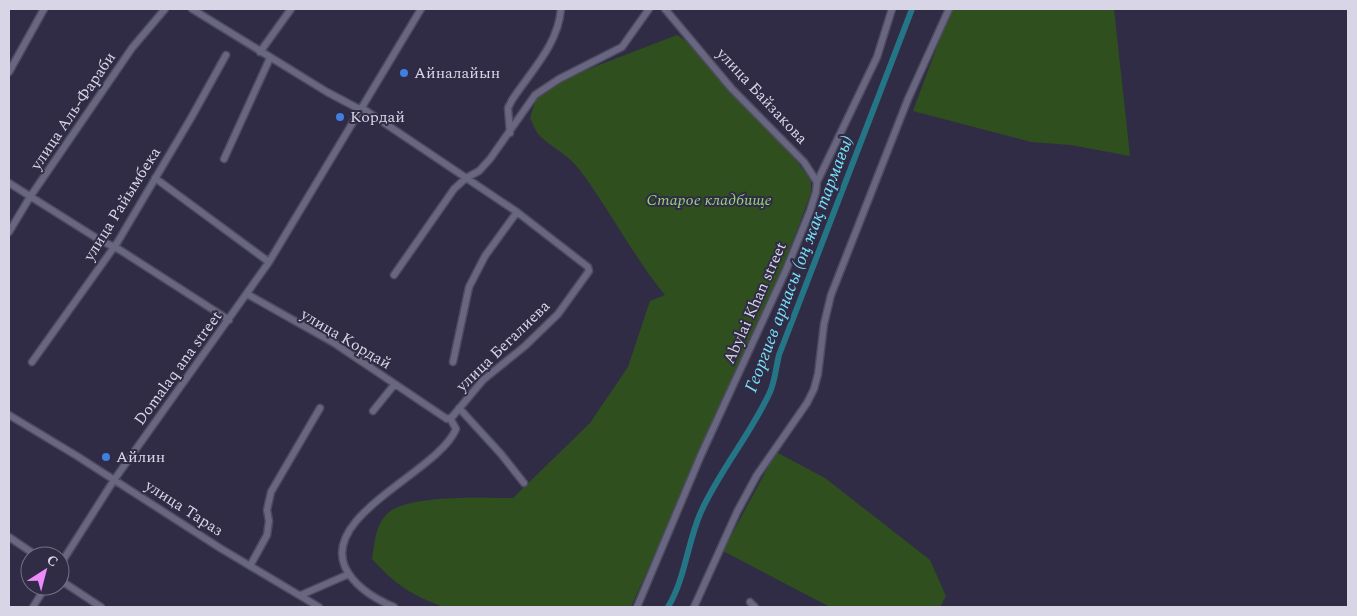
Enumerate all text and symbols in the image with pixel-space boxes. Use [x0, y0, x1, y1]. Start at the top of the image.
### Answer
street label: улица Байзакова [710, 42, 813, 150]
street label: улица Аль-Фараби [24, 47, 122, 176]
place label: Айналайын [414, 61, 500, 85]
marker: Айналайын [398, 67, 410, 79]
place label: Кордай [350, 105, 405, 129]
marker: Кордай [334, 111, 346, 123]
water label: Георгиев арнасы (оң жақ тармағы) [737, 132, 861, 396]
street label: улица Райымбека [77, 142, 167, 267]
park label: Старое кладбище [646, 188, 772, 212]
street label: Abylai Khan street [717, 238, 793, 368]
street label: улица Бегалиева [450, 295, 556, 398]
street label: улица Кордай [295, 302, 396, 376]
street label: Domalaq ana street [128, 305, 228, 430]
place label: Айлин [116, 445, 165, 469]
marker: Айлин [100, 451, 112, 463]
street label: улица Тараз [139, 473, 228, 542]
north arrow [20, 546, 70, 596]
text: С [42, 549, 63, 572]

